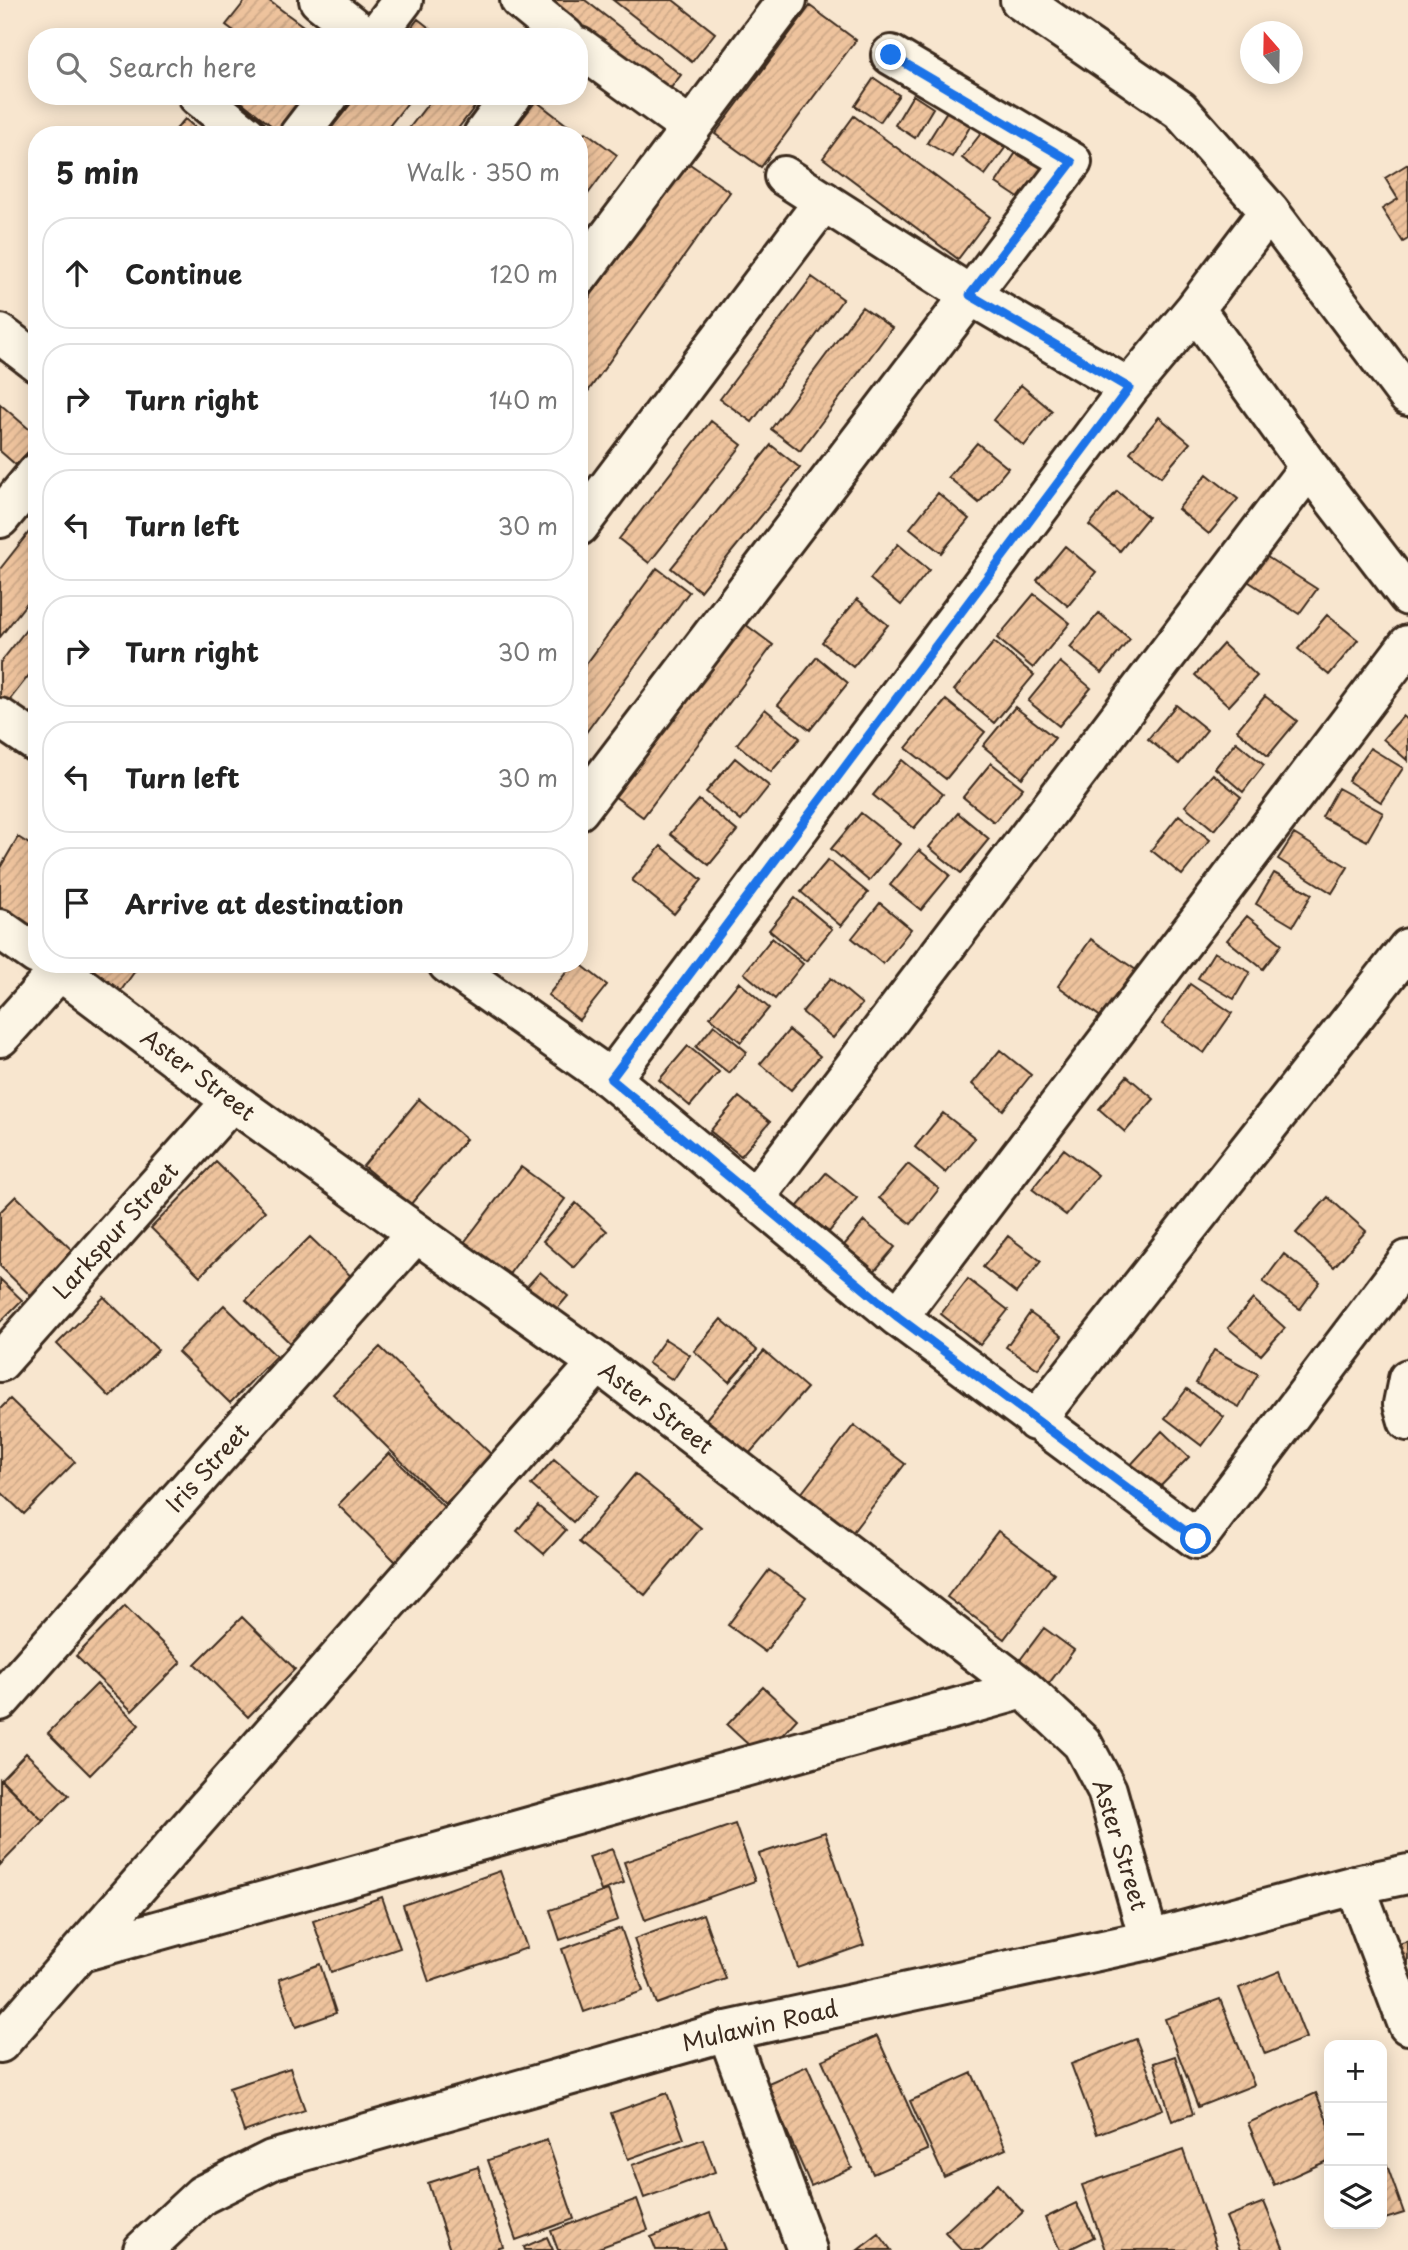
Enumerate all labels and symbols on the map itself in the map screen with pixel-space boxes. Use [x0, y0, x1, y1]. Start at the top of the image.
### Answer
north arrow [1240, 21, 1303, 84]
route end [875, 39, 906, 70]
street label: Aster Street [134, 1019, 264, 1129]
street label: Larkspur Street [44, 1154, 186, 1306]
street label: Aster Street [592, 1352, 722, 1462]
street label: Iris Street [157, 1414, 257, 1520]
route start [1180, 1523, 1211, 1554]
street label: Aster Street [1085, 1775, 1158, 1914]
street label: Mulawin Road [678, 1990, 841, 2059]

